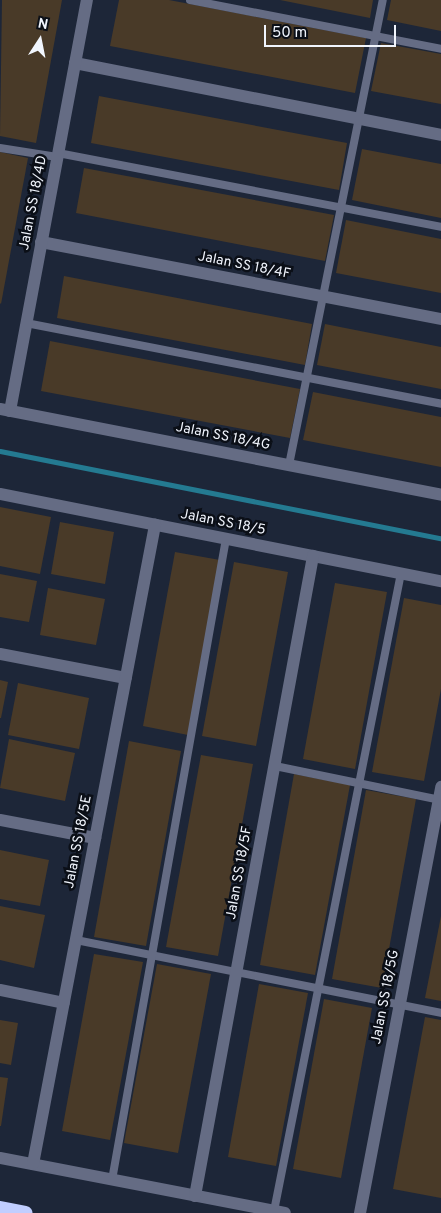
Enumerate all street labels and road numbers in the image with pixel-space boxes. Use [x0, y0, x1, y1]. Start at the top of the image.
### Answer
street label: Jalan SS 18/4D [17, 154, 51, 252]
street label: Jalan SS 18/4F [196, 249, 292, 283]
street label: Jalan SS 18/4G [174, 420, 272, 454]
street label: Jalan SS 18/5 [179, 507, 267, 539]
street label: Jalan SS 18/5E [62, 794, 96, 890]
street label: Jalan SS 18/5F [224, 825, 256, 921]
street label: Jalan SS 18/5G [369, 948, 403, 1046]

